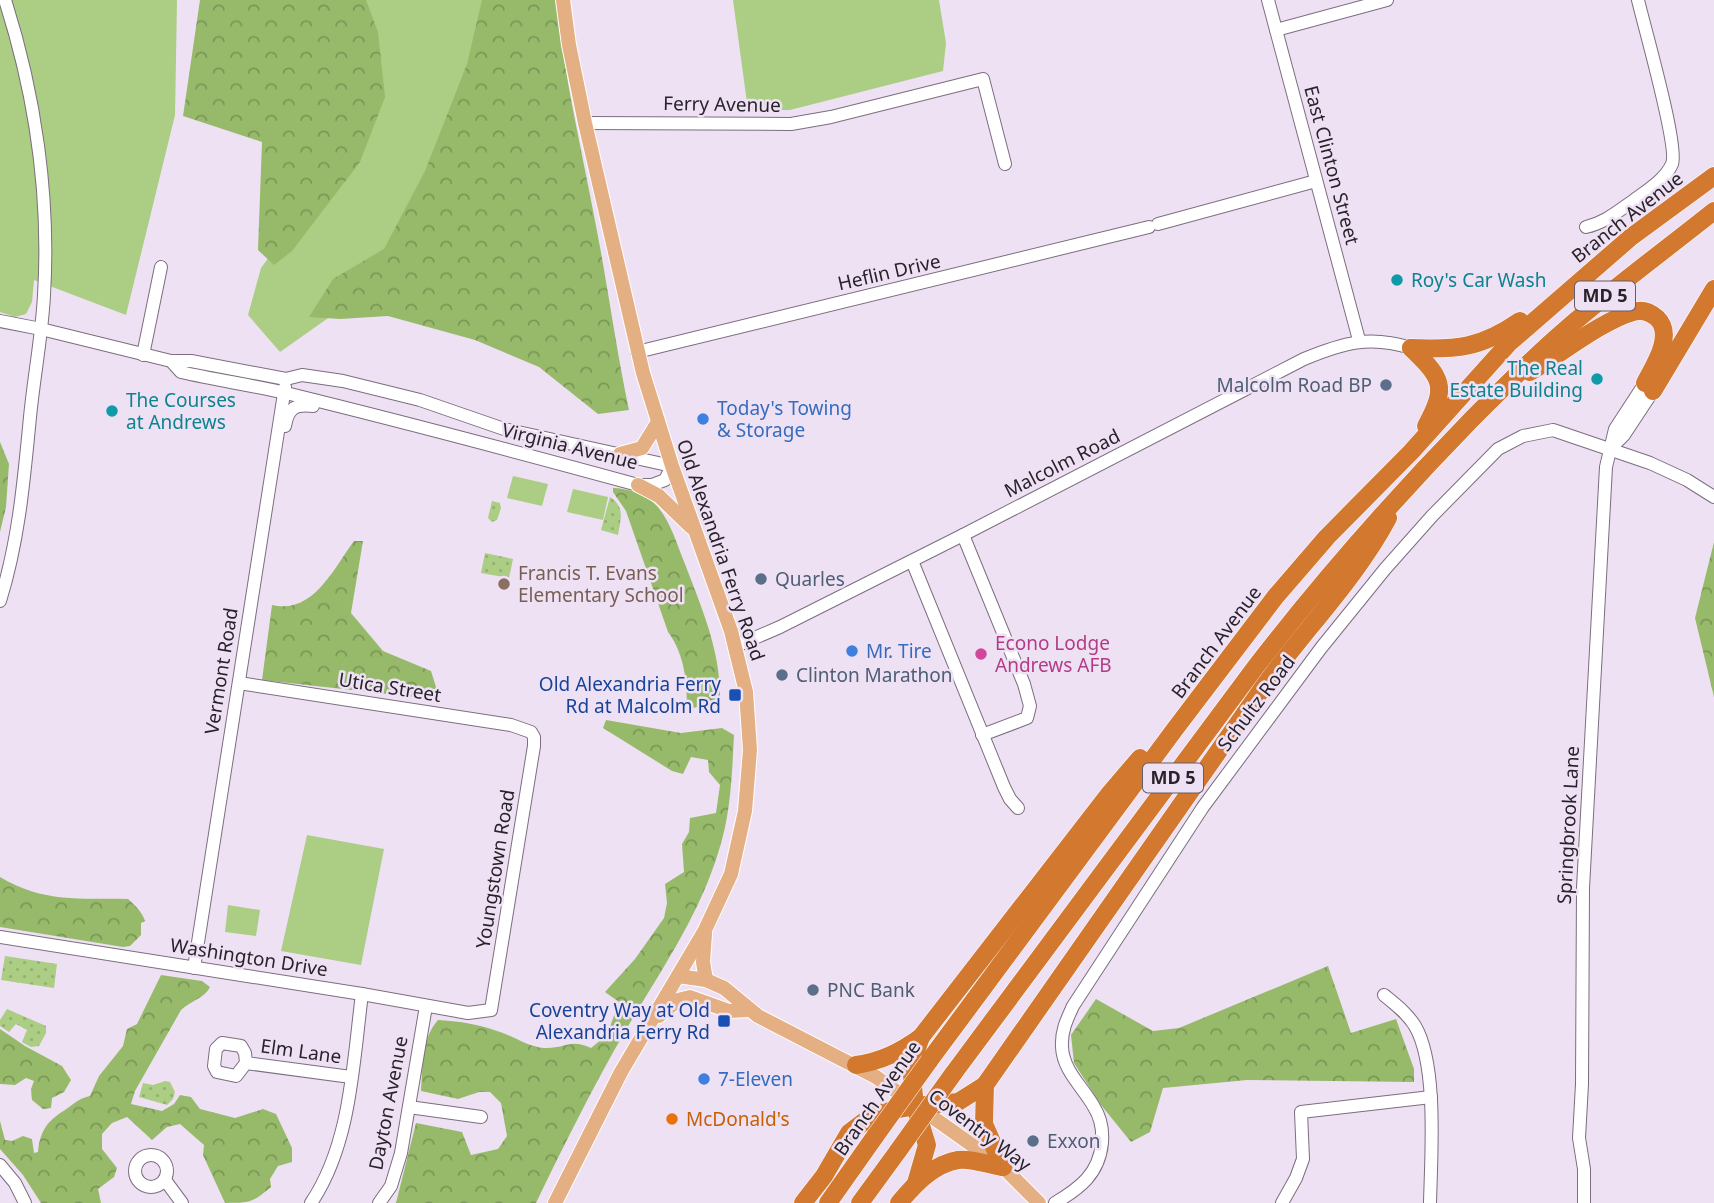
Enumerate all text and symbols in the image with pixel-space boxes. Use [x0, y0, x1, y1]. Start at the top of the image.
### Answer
street label: East Clinton Street [1298, 83, 1366, 248]
street label: Ferry Avenue [663, 90, 781, 118]
street label: Branch Avenue [1566, 165, 1688, 269]
street label: Heflin Drive [835, 248, 943, 296]
place label: Roy's Car Wash [1411, 267, 1546, 293]
marker: Roy's Car Wash [1389, 272, 1405, 288]
road number: MD 5 [1575, 282, 1635, 310]
place label: The Real Estate Building [1449, 355, 1583, 403]
marker: The Real Estate Building [1589, 371, 1605, 387]
place label: Malcolm Road BP [1217, 372, 1372, 398]
marker: Malcolm Road BP [1378, 377, 1394, 393]
place label: The Courses at Andrews [126, 387, 236, 435]
place label: Today's Towing & Storage [717, 395, 852, 443]
marker: The Courses at Andrews [104, 403, 120, 419]
marker: Today's Towing & Storage [695, 411, 711, 427]
street label: Virginia Avenue [499, 417, 641, 475]
street label: Malcolm Road [1000, 423, 1124, 503]
street label: Old Alexandria Ferry Road [671, 436, 771, 664]
place label: Francis T. Evans Elementary School [518, 560, 684, 608]
place label: Quarles [775, 566, 845, 592]
marker: Quarles [753, 571, 769, 587]
marker: Francis T. Evans Elementary School [496, 576, 512, 592]
street label: Branch Avenue [1165, 580, 1267, 704]
street label: Vermont Road [198, 606, 244, 736]
place label: Econo Lodge Andrews AFB [995, 630, 1112, 678]
place label: Mr. Tire [866, 638, 932, 664]
marker: Mr. Tire [844, 643, 860, 659]
marker: Econo Lodge Andrews AFB [973, 646, 989, 662]
street label: Schultz Road [1211, 650, 1301, 756]
place label: Clinton Marathon [796, 662, 952, 688]
street label: Utica Street [337, 666, 443, 708]
marker: Clinton Marathon [774, 667, 790, 683]
place label: Old Alexandria Ferry Rd at Malcolm Rd [539, 671, 721, 719]
marker: Old Alexandria Ferry Rd at Malcolm Rd [727, 687, 743, 703]
street label: Springbrook Lane [1551, 745, 1585, 905]
road number: MD 5 [1143, 764, 1203, 792]
street label: Youngstown Road [470, 788, 520, 950]
street label: Washington Drive [168, 932, 330, 982]
place label: PNC Bank [827, 977, 915, 1003]
marker: PNC Bank [805, 982, 821, 998]
place label: Coventry Way at Old Alexandria Ferry Rd [529, 997, 710, 1045]
marker: Coventry Way at Old Alexandria Ferry Rd [716, 1013, 732, 1029]
street label: Elm Lane [259, 1032, 343, 1070]
street label: Dayton Avenue [362, 1034, 414, 1172]
street label: Branch Avenue [828, 1035, 926, 1161]
place label: 7-Eleven [718, 1066, 793, 1092]
marker: 7-Eleven [696, 1071, 712, 1087]
street label: Coventry Way [923, 1083, 1037, 1177]
place label: McDonald's [686, 1106, 790, 1132]
marker: McDonald's [664, 1111, 680, 1127]
place label: Exxon [1047, 1128, 1101, 1154]
marker: Exxon [1025, 1133, 1041, 1149]

